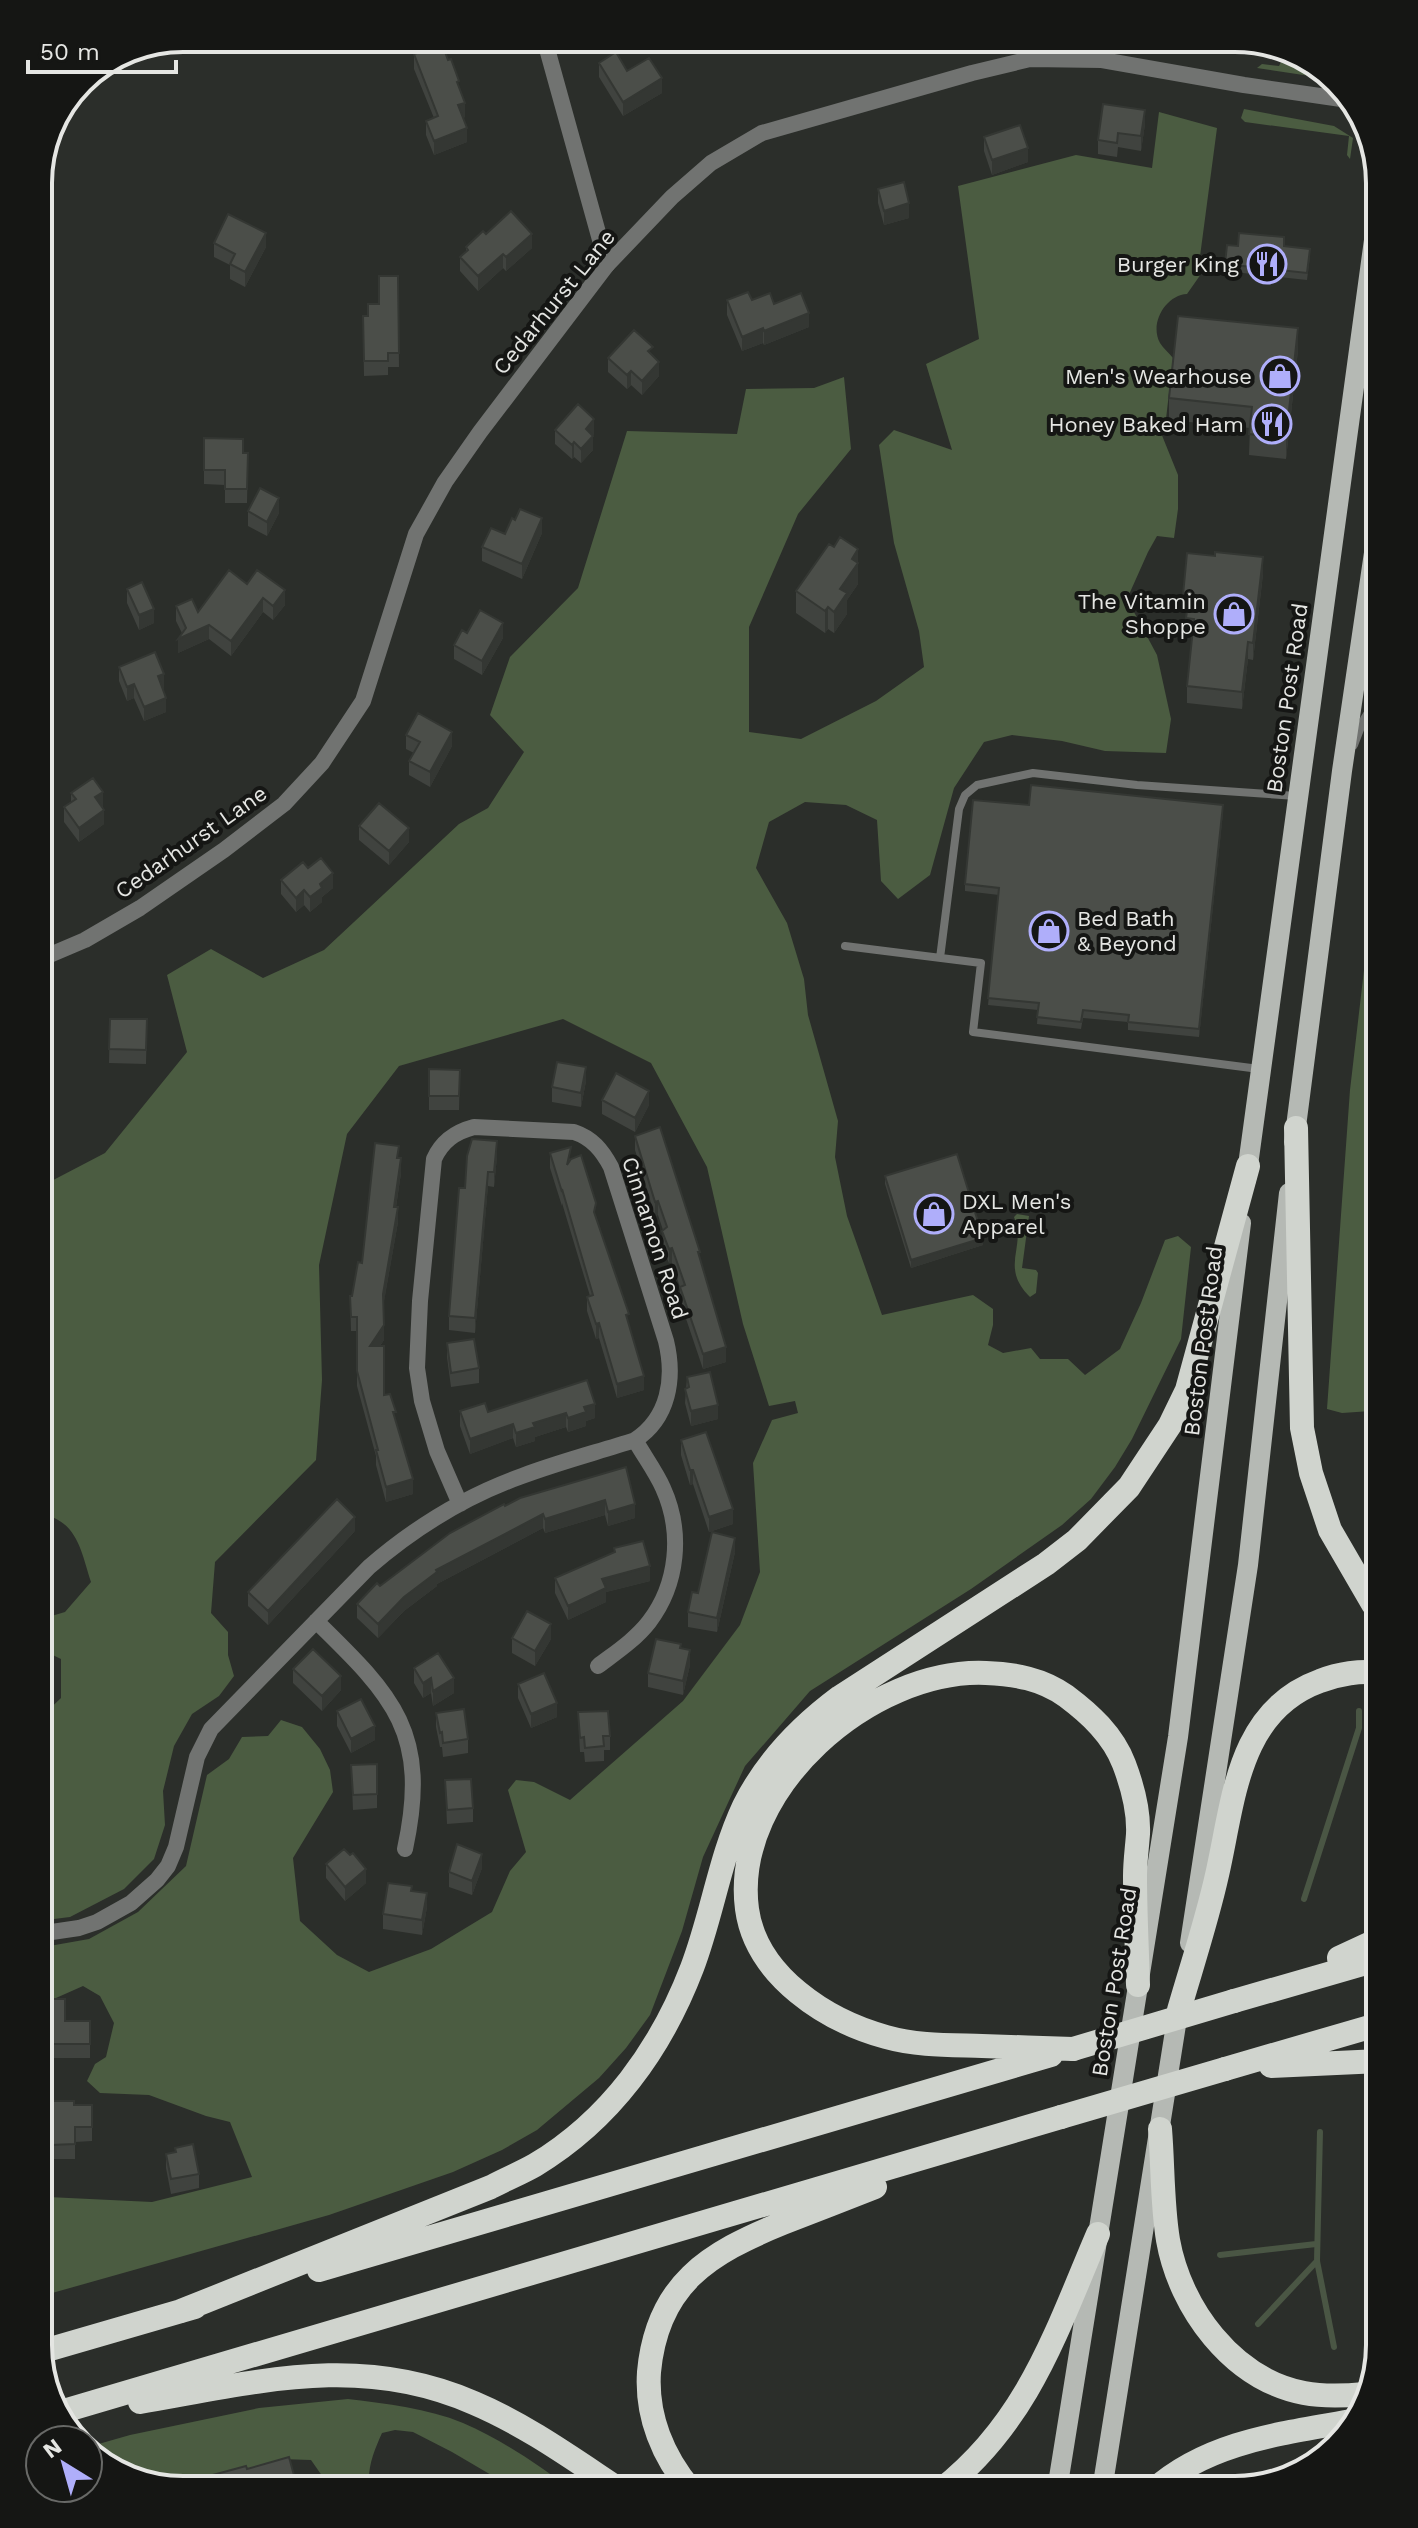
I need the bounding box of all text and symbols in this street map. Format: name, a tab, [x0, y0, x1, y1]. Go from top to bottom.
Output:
scale bar	[28, 24, 176, 74]
text: 50 m	[40, 38, 100, 66]
street label: Cedarhurst Lane	[488, 225, 620, 379]
restaurant icon: Burger King	[1246, 243, 1288, 285]
place label: Burger King	[1117, 252, 1239, 277]
shop icon: Men's Wearhouse	[1259, 355, 1301, 397]
place label: Men's Wearhouse	[1065, 364, 1252, 389]
restaurant icon: Honey Baked Ham	[1251, 403, 1293, 445]
place label: Honey Baked Ham	[1048, 412, 1244, 437]
place label: The Vitamin Shoppe	[1078, 589, 1206, 639]
shop icon: The Vitamin Shoppe	[1213, 593, 1255, 635]
street label: Boston Post Road	[1261, 602, 1313, 794]
street label: Cedarhurst Lane	[111, 780, 271, 904]
place label: Bed Bath & Beyond	[1077, 906, 1177, 956]
shop icon: Bed Bath & Beyond	[1028, 910, 1070, 952]
street label: Cinnamon Road	[617, 1153, 693, 1323]
place label: DXL Men's Apparel	[962, 1189, 1071, 1239]
shop icon: DXL Men's Apparel	[913, 1193, 955, 1235]
street label: Boston Post Road	[1179, 1245, 1227, 1437]
street label: Boston Post Road	[1087, 1886, 1141, 2078]
north arrow	[24, 2424, 104, 2504]
text: N	[38, 2434, 66, 2463]

